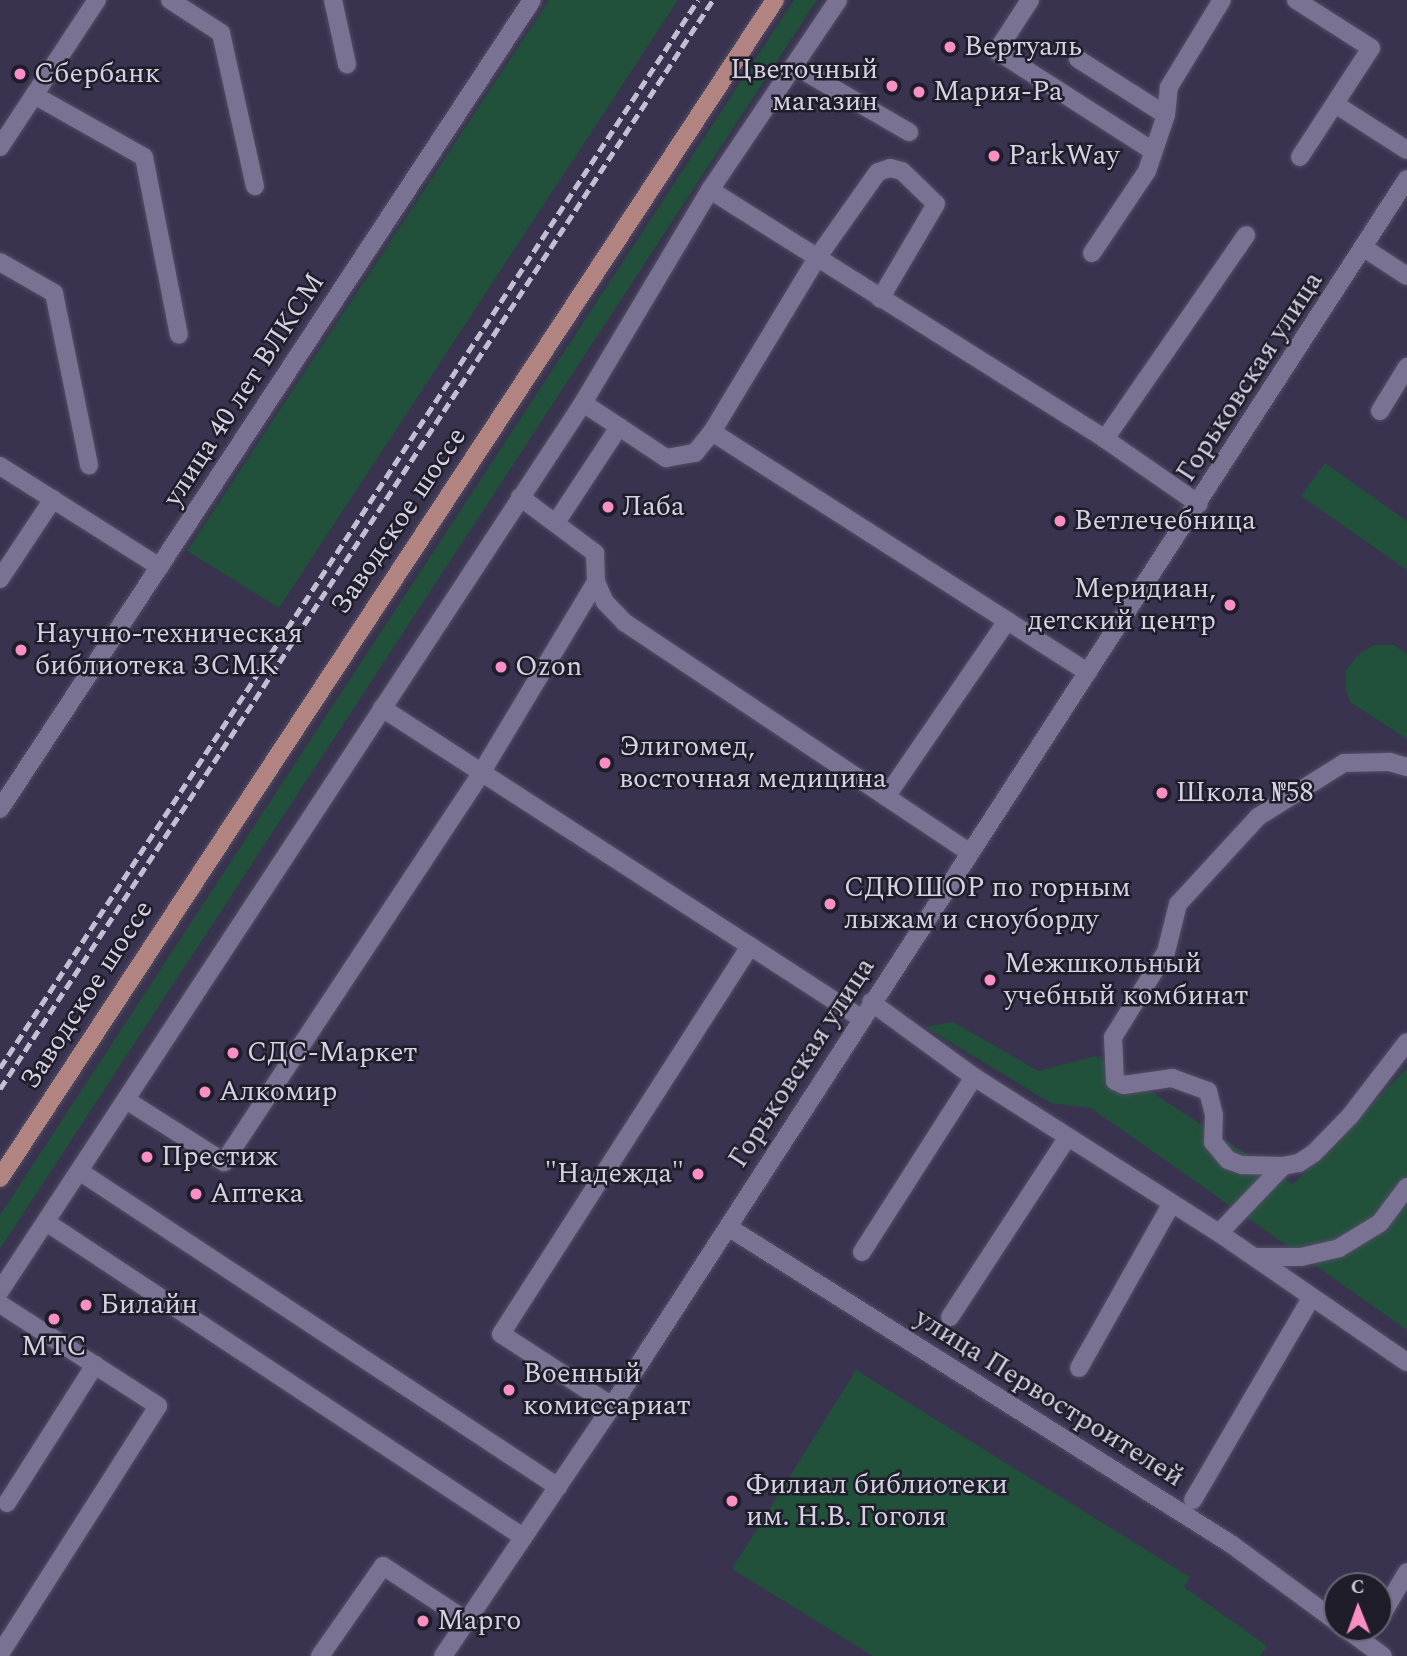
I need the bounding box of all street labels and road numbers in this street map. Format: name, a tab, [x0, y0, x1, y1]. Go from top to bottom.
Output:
street label: Горьковская улица	[1170, 266, 1330, 488]
street label: улица 40 лет ВЛКСМ	[156, 267, 332, 513]
street label: Заводское шоссе	[324, 421, 474, 621]
street label: Заводское шоссе	[13, 894, 161, 1096]
street label: Горьковская улица	[722, 952, 882, 1174]
street label: улица Первостроителей	[908, 1301, 1190, 1495]

